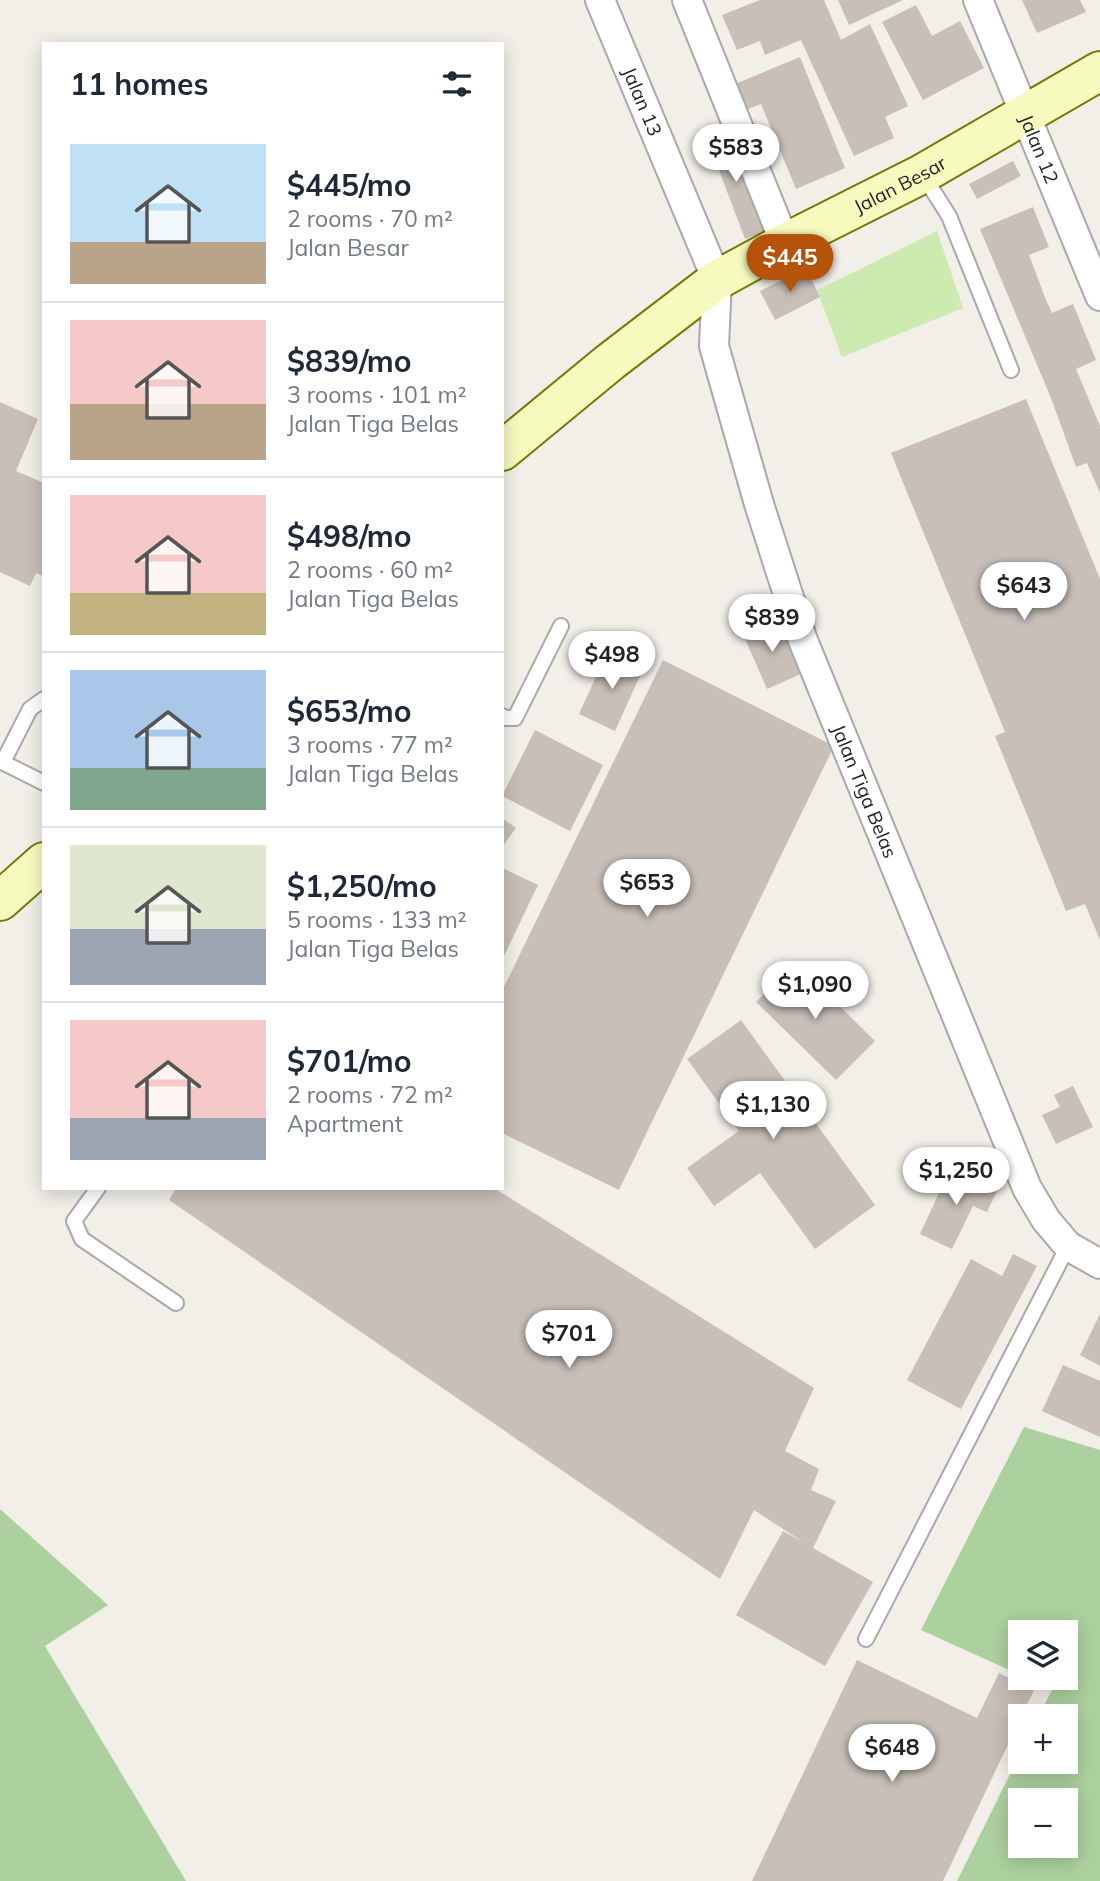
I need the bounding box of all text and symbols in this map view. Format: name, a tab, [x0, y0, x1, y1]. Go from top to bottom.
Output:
street label: Jalan 13	[617, 63, 667, 140]
text: 11 homes	[70, 65, 209, 103]
icon: filters	[438, 65, 476, 103]
street label: Jalan 12	[1014, 111, 1064, 187]
pin: $583	[695, 124, 777, 184]
text: $583	[708, 132, 764, 161]
street label: Jalan Besar	[850, 151, 950, 218]
text: $445/mo	[287, 166, 411, 204]
icon: home	[126, 172, 210, 256]
text: 2 rooms · 70 m²	[287, 204, 453, 233]
text: Jalan Besar	[287, 233, 409, 262]
pin: $445	[749, 234, 831, 294]
text: $445	[762, 242, 818, 271]
text: $839/mo	[287, 342, 411, 380]
icon: home	[126, 348, 210, 432]
text: 3 rooms · 101 m²	[287, 380, 467, 409]
text: Jalan Tiga Belas	[287, 409, 459, 438]
text: $498/mo	[287, 517, 411, 555]
icon: home	[126, 523, 210, 607]
text: 2 rooms · 60 m²	[287, 555, 453, 584]
pin: $643	[983, 562, 1065, 622]
text: $643	[996, 570, 1052, 599]
text: Jalan Tiga Belas	[287, 584, 459, 613]
pin: $839	[731, 594, 813, 654]
text: $839	[744, 602, 800, 631]
pin: $498	[571, 632, 653, 691]
text: $498	[584, 639, 640, 668]
text: $653/mo	[287, 692, 411, 730]
icon: home	[126, 698, 210, 782]
street label: Jalan Tiga Belas	[827, 721, 903, 861]
text: 3 rooms · 77 m²	[287, 730, 453, 759]
text: Jalan Tiga Belas	[287, 759, 459, 788]
pin: $653	[606, 860, 688, 919]
text: $1,250/mo	[287, 867, 437, 905]
text: $653	[619, 867, 675, 896]
icon: home	[126, 873, 210, 957]
text: 5 rooms · 133 m²	[287, 905, 467, 934]
text: Jalan Tiga Belas	[287, 934, 459, 963]
pin: $1,090	[758, 962, 872, 1021]
text: $1,090	[778, 969, 852, 998]
text: $701/mo	[287, 1042, 411, 1080]
icon: home	[126, 1048, 210, 1132]
text: 2 rooms · 72 m²	[287, 1080, 453, 1109]
pin: $1,130	[716, 1082, 830, 1141]
text: $1,130	[736, 1089, 810, 1118]
text: Apartment	[287, 1109, 403, 1138]
pin: $1,250	[899, 1148, 1013, 1207]
text: $1,250	[919, 1155, 993, 1184]
pin: $701	[528, 1310, 610, 1370]
text: $701	[541, 1318, 597, 1347]
map controls	[1008, 1620, 1078, 1858]
button: layers	[1008, 1620, 1078, 1690]
button: +	[1008, 1704, 1078, 1774]
pin: $648	[851, 1724, 933, 1784]
text: $648	[864, 1732, 920, 1761]
button: −	[1008, 1788, 1078, 1858]

